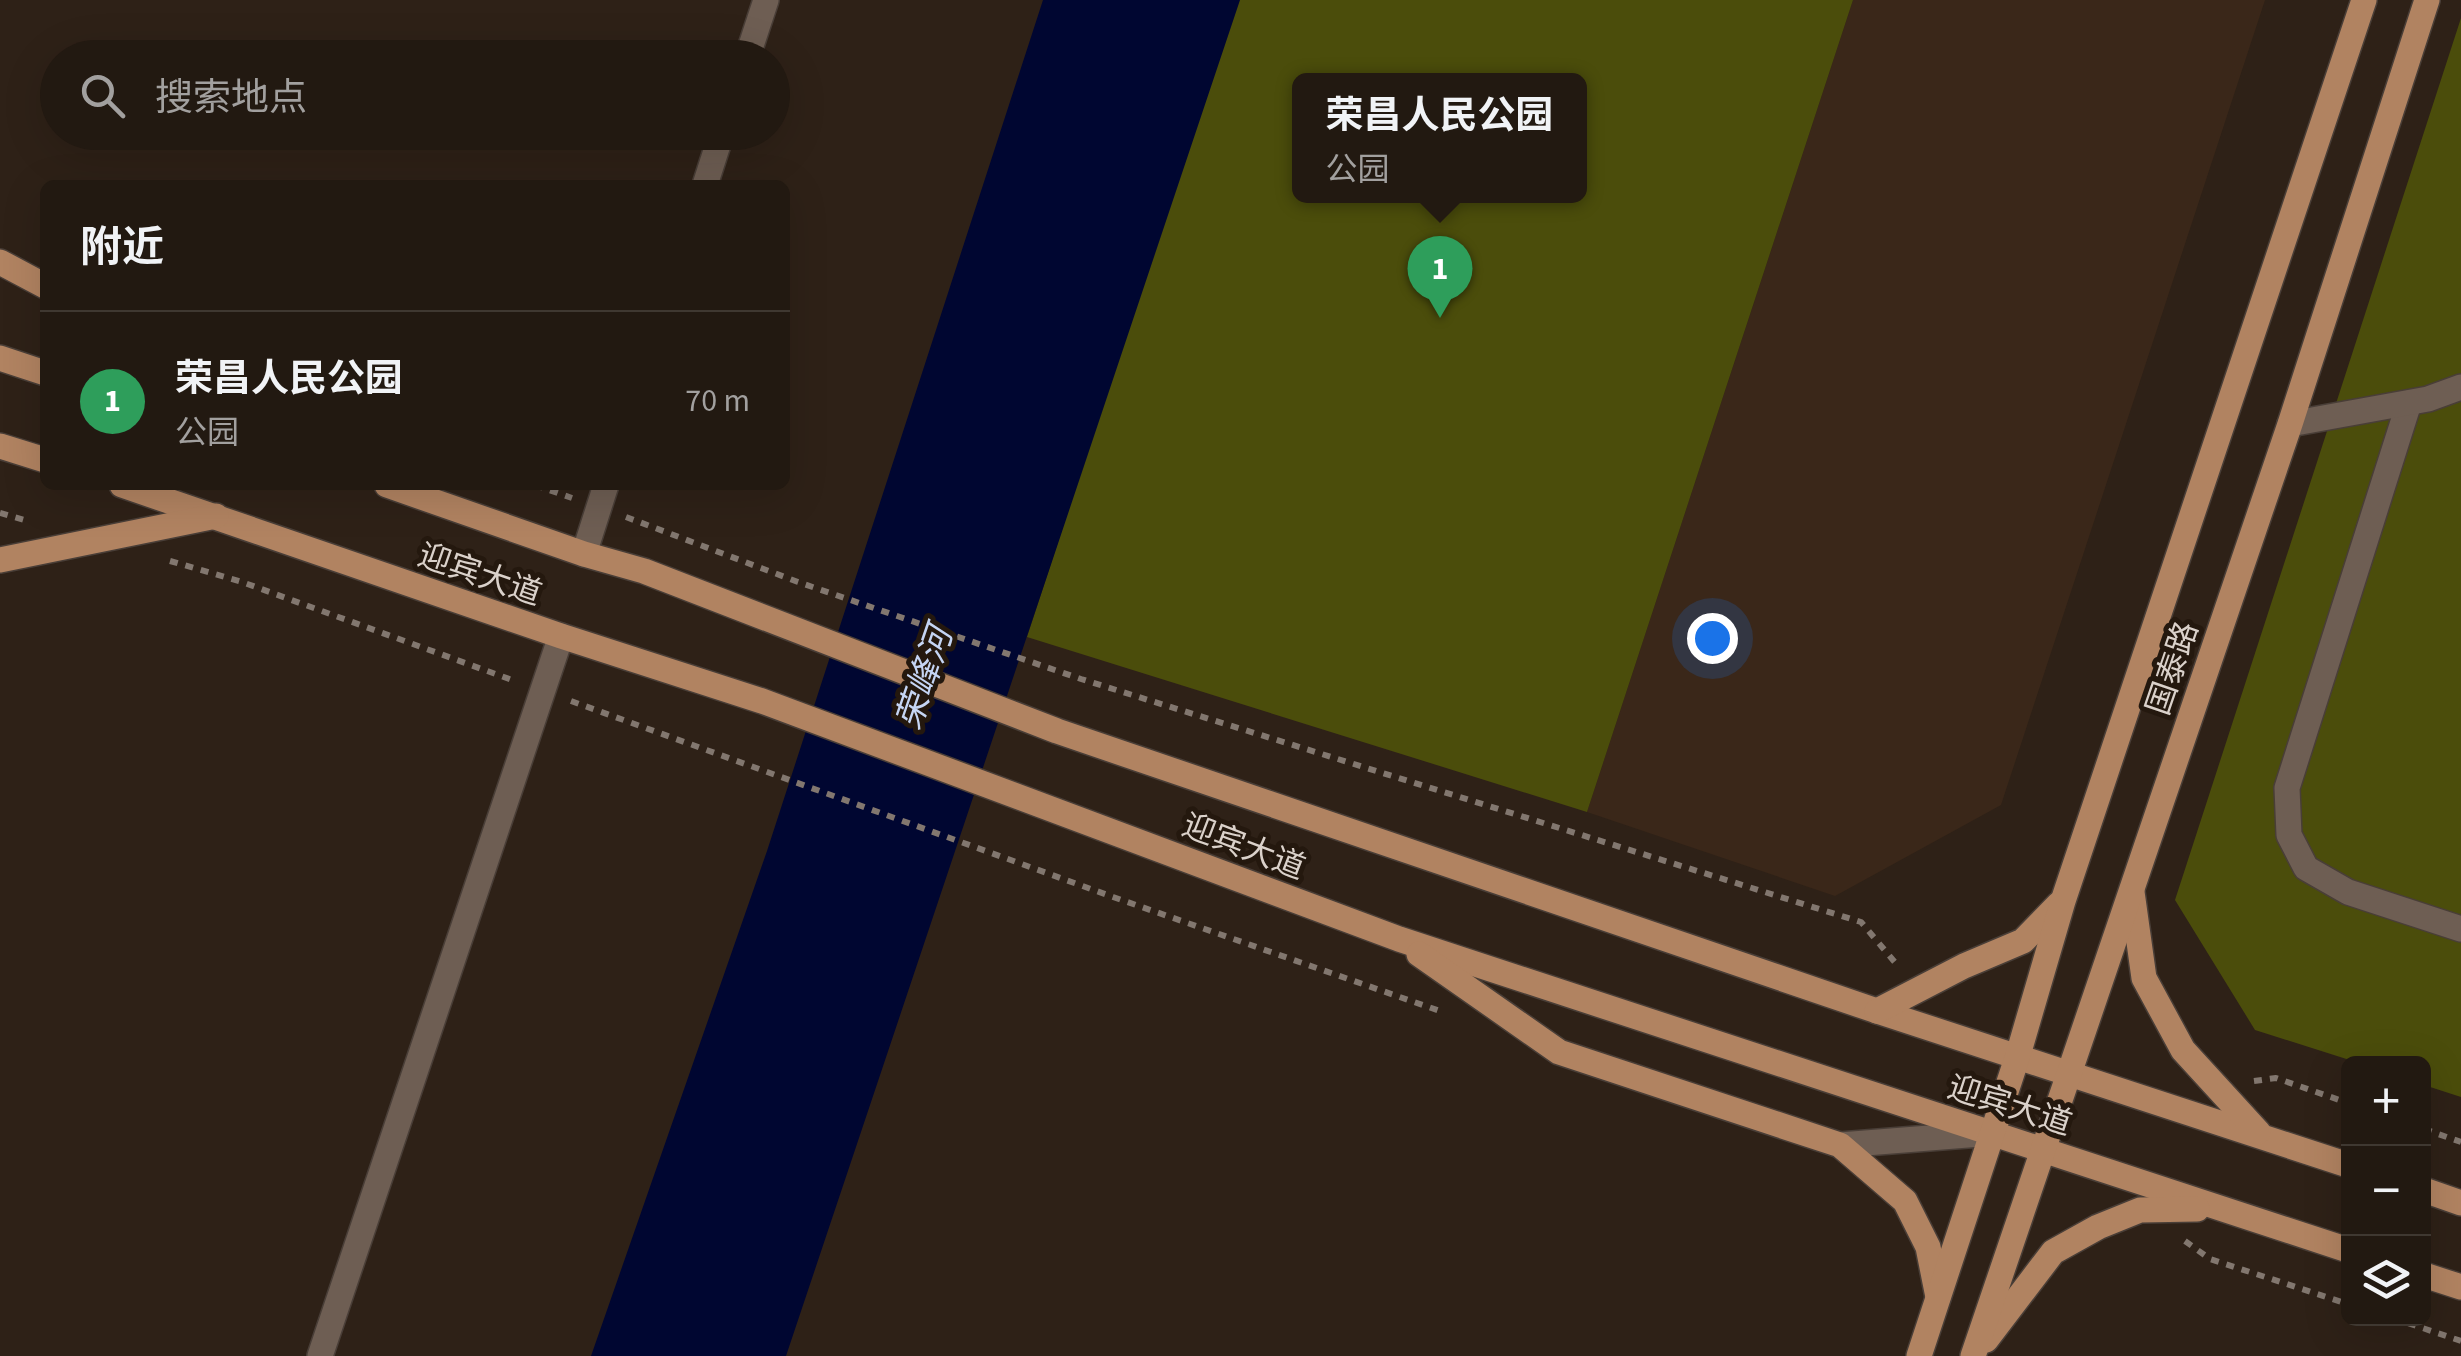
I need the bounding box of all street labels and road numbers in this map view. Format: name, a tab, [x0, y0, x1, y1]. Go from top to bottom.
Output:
street label: 迎宾大道	[412, 532, 548, 618]
street label: 国泰路	[2136, 615, 2210, 721]
street label: 迎宾大道	[1176, 803, 1312, 891]
street label: 迎宾大道	[1942, 1064, 2078, 1148]

